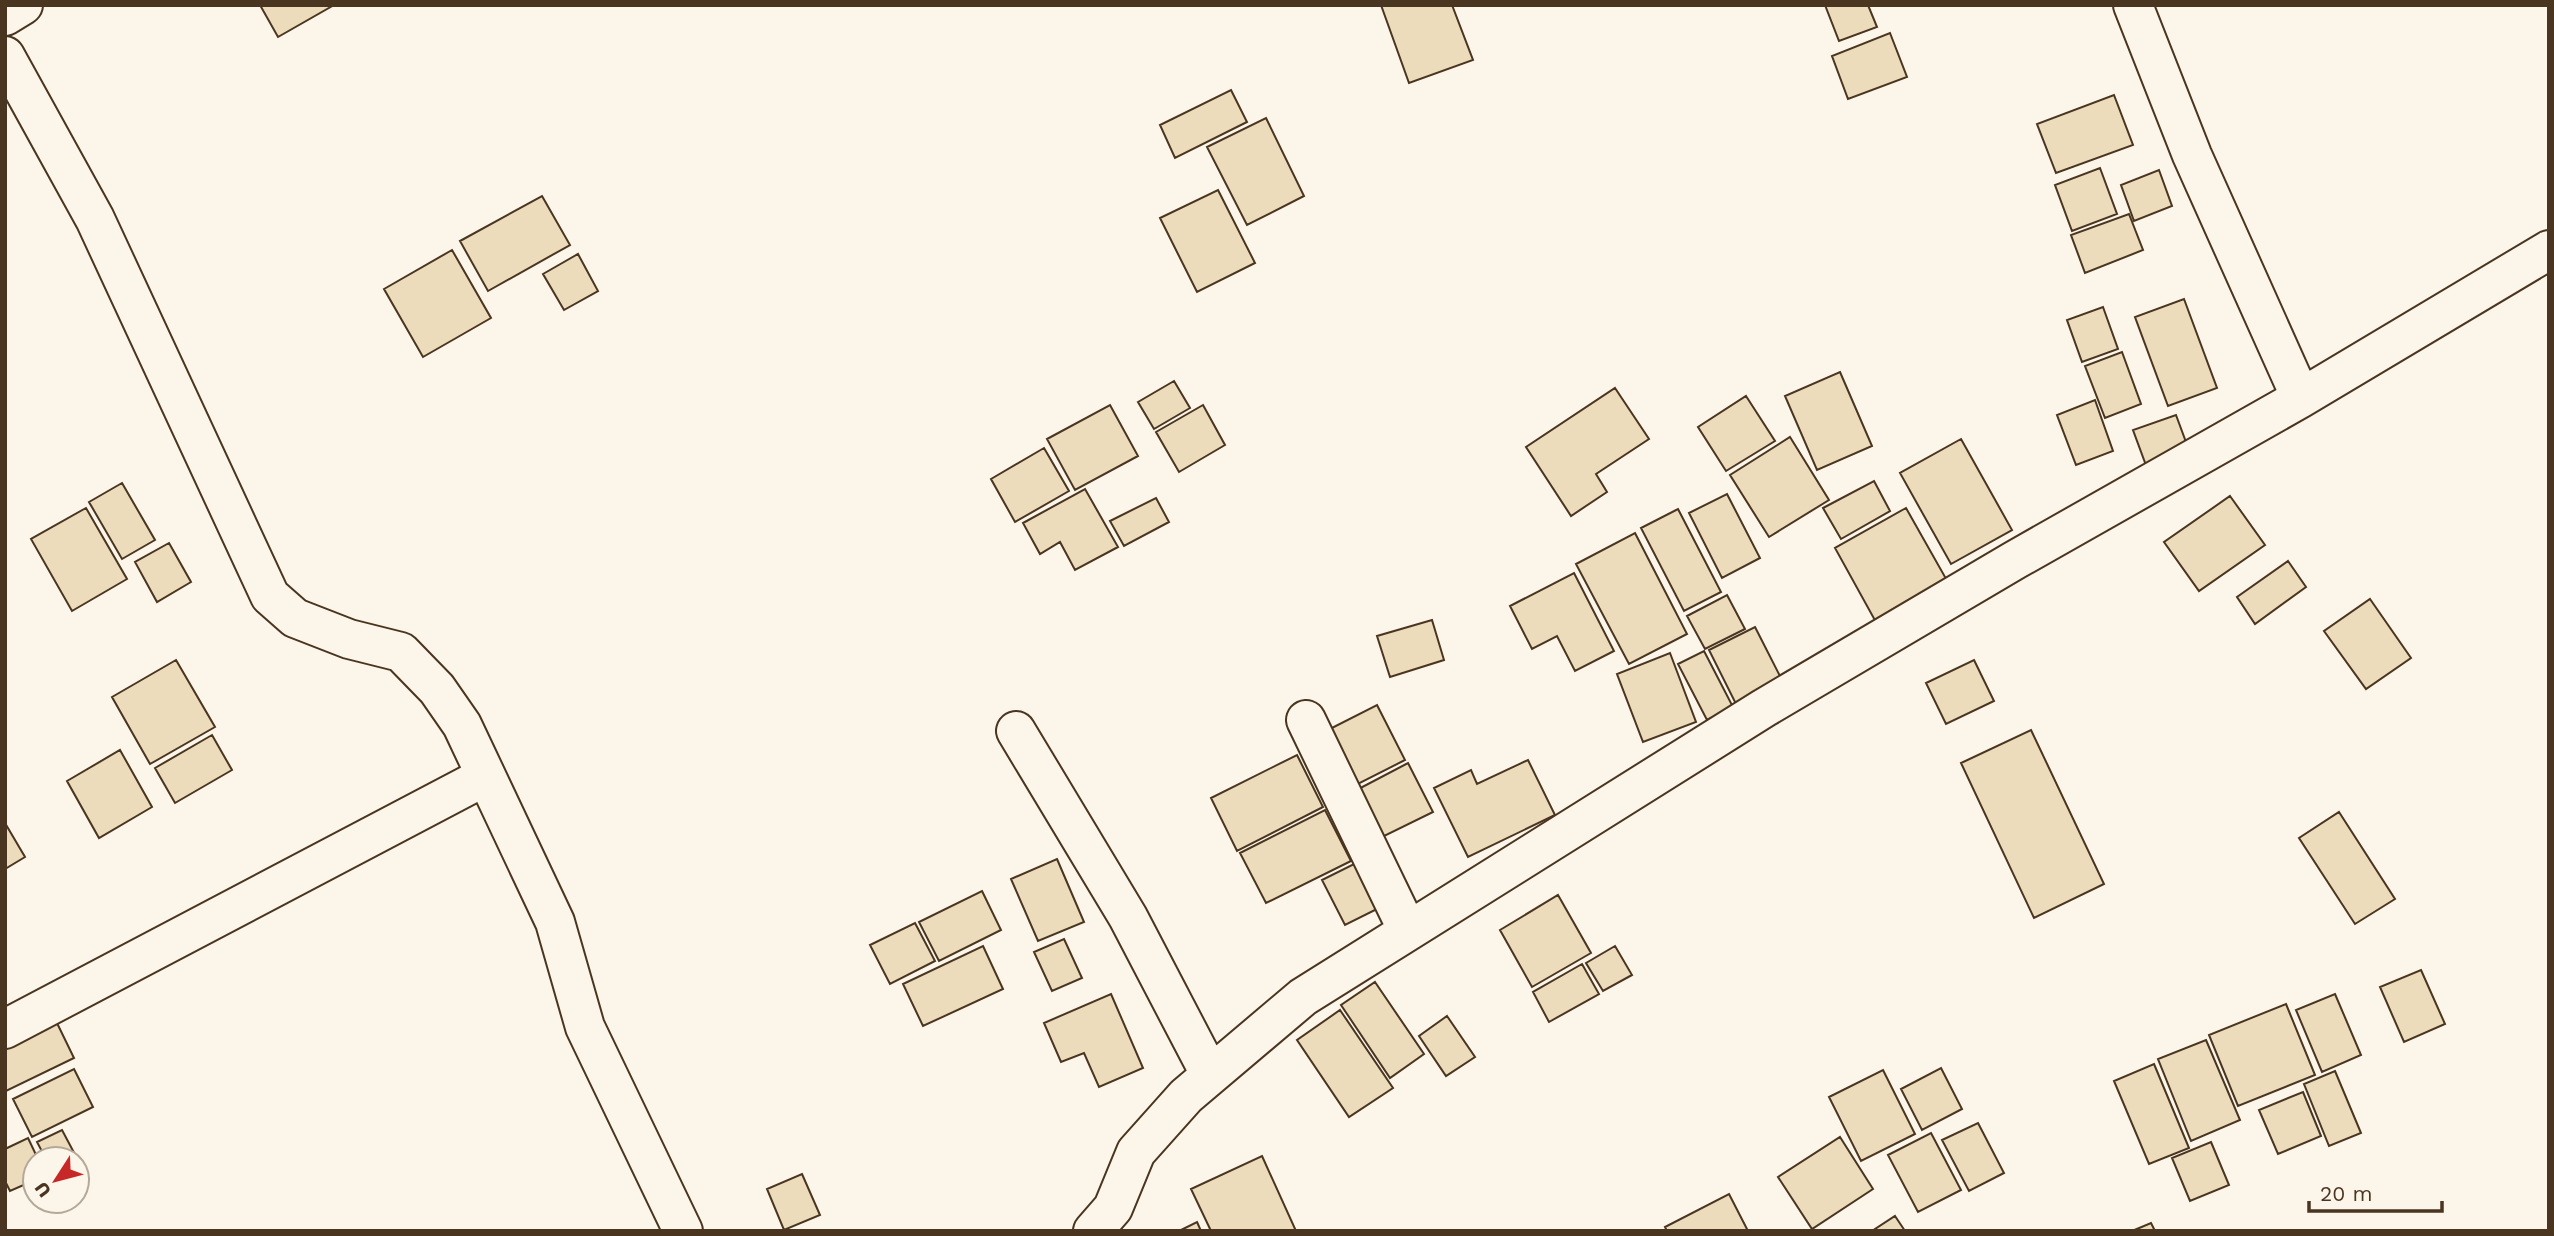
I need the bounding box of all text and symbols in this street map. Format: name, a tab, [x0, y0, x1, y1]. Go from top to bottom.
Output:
north arrow	[21, 1145, 91, 1215]
scale bar	[2309, 1170, 2442, 1214]
text: U	[29, 1177, 56, 1202]
text: 20 m	[2320, 1181, 2372, 1206]

